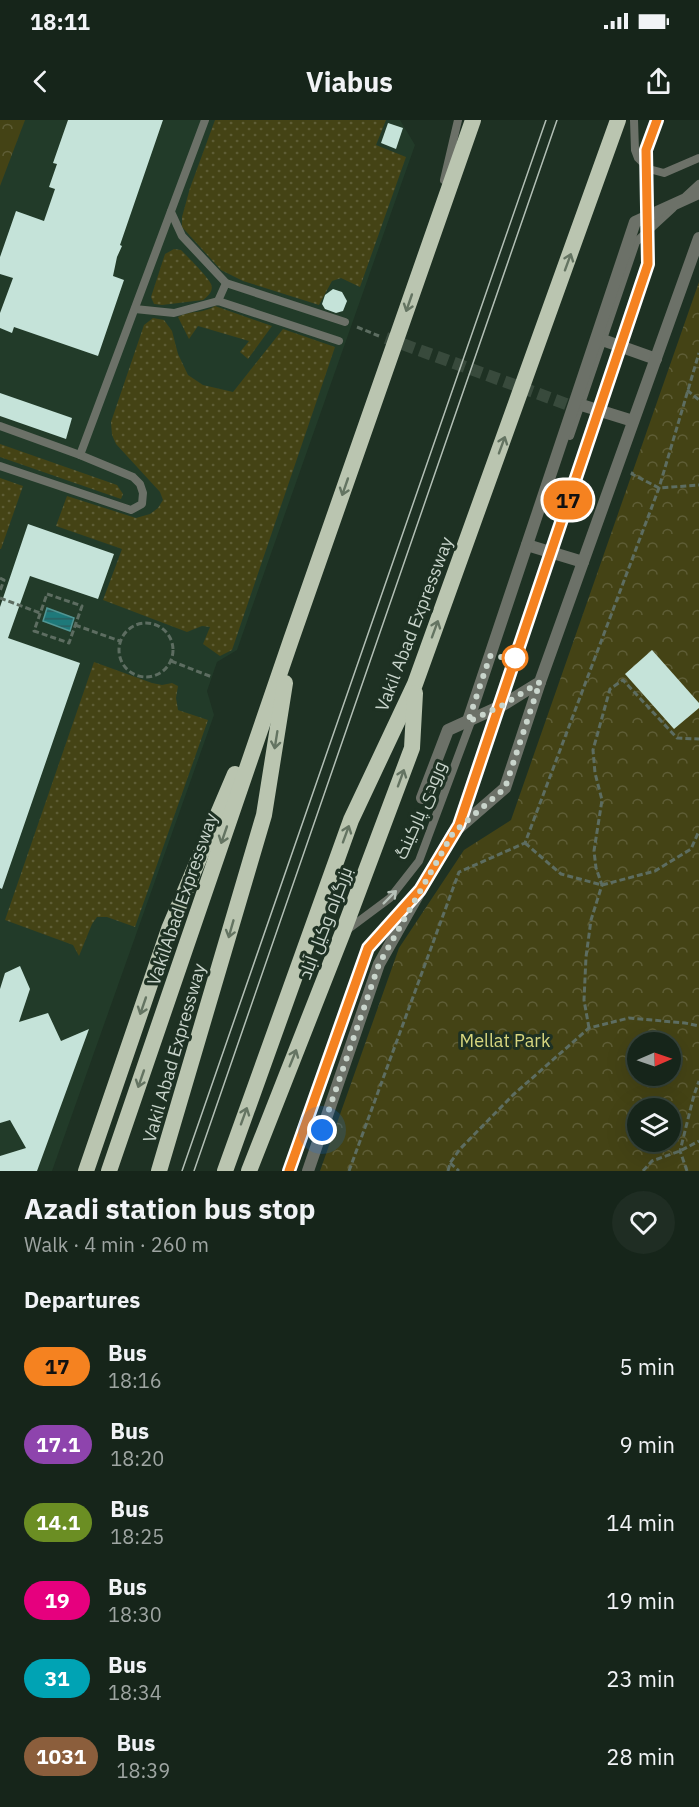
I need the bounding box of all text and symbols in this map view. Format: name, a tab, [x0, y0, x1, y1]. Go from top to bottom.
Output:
text: 18:11	[30, 7, 90, 36]
text: Viabus	[306, 64, 393, 99]
icon: back	[24, 65, 57, 98]
icon: share	[642, 65, 675, 98]
one-way arrow	[563, 253, 574, 272]
one-way arrow	[402, 293, 413, 312]
one-way arrow	[497, 436, 508, 455]
one-way arrow	[338, 477, 349, 496]
line badge: 17	[541, 480, 595, 520]
text: 17	[555, 486, 581, 514]
street label: Vakil Abad Expressway	[370, 533, 458, 715]
one-way arrow	[431, 620, 442, 638]
unlabelled marker	[502, 645, 528, 671]
one-way arrow	[270, 729, 281, 749]
street label: ورودی پارکینگ	[389, 757, 452, 863]
one-way arrow	[396, 769, 407, 788]
street label: VakilAbad Expressway	[142, 810, 222, 988]
one-way arrow	[218, 825, 229, 844]
one-way arrow	[342, 825, 353, 844]
street label: بزرگراه وکیل آباد	[293, 863, 357, 983]
one-way arrow	[382, 890, 397, 904]
one-way arrow	[225, 919, 236, 938]
street label: Vakil Abad Expressway	[137, 961, 211, 1145]
one-way arrow	[136, 996, 147, 1015]
park label: Mellat Park	[460, 1029, 551, 1052]
north arrow	[627, 1032, 681, 1086]
map controls	[627, 1032, 681, 1152]
one-way arrow	[289, 1049, 300, 1068]
one-way arrow	[134, 1069, 145, 1088]
button: layers	[627, 1098, 681, 1152]
one-way arrow	[240, 1107, 251, 1126]
your location	[307, 1115, 337, 1145]
text: Azadi station bus stop	[24, 1190, 315, 1227]
button: heart	[612, 1191, 675, 1254]
text: Walk · 4 min · 260 m	[24, 1231, 209, 1258]
text: Departures	[24, 1285, 140, 1314]
text: Bus	[108, 1338, 147, 1367]
text: 17	[44, 1352, 70, 1380]
text: 5 min	[619, 1352, 675, 1381]
text: 18:16	[108, 1367, 162, 1394]
text: Bus	[110, 1416, 149, 1445]
text: 17.1	[36, 1430, 80, 1458]
text: 9 min	[619, 1430, 675, 1459]
text: 18:20	[110, 1445, 164, 1472]
text: Bus	[110, 1494, 149, 1523]
text: 14.1	[36, 1508, 80, 1536]
text: 14 min	[606, 1508, 675, 1537]
text: 18:25	[110, 1523, 164, 1550]
text: Bus	[108, 1572, 147, 1601]
text: 19	[44, 1586, 70, 1614]
text: 19 min	[606, 1586, 675, 1615]
text: 18:30	[108, 1601, 162, 1628]
text: Bus	[108, 1650, 147, 1679]
text: 31	[44, 1664, 70, 1692]
text: 23 min	[606, 1664, 675, 1693]
text: 18:34	[108, 1679, 162, 1706]
text: Bus	[116, 1728, 155, 1757]
text: 1031	[36, 1742, 86, 1770]
text: 28 min	[606, 1742, 675, 1771]
text: 18:39	[116, 1757, 170, 1784]

